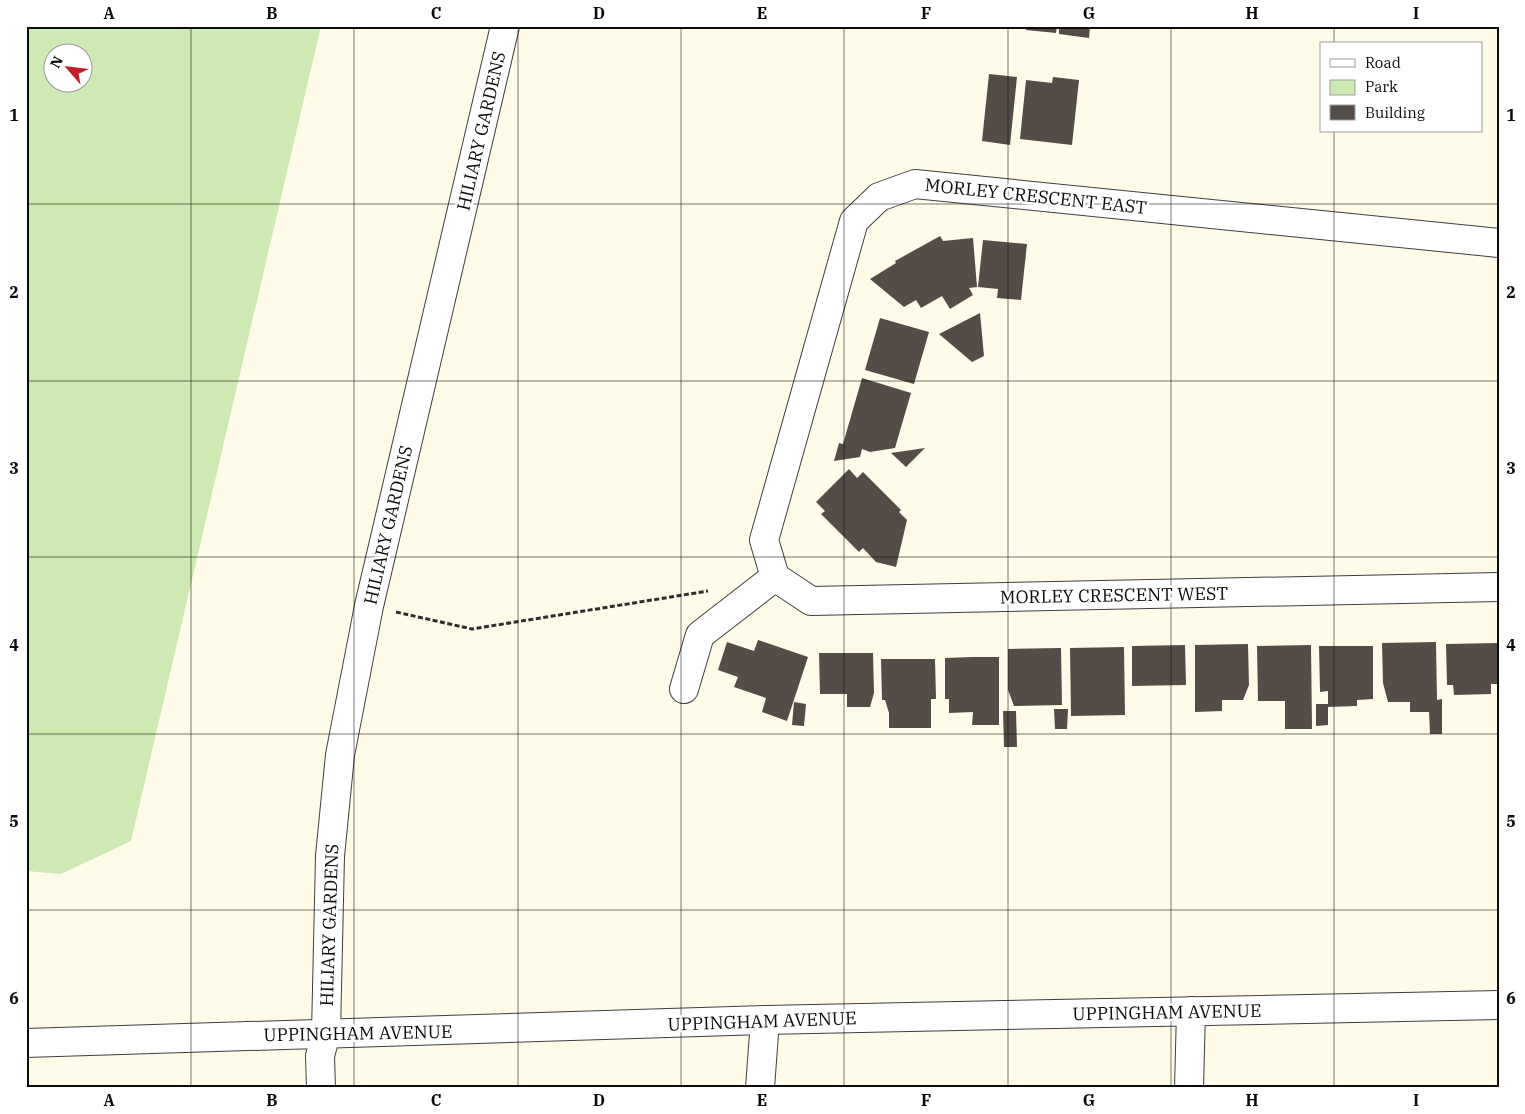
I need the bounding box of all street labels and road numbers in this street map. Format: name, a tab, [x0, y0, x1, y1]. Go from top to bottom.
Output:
street label: HILIARY GARDENS	[451, 49, 511, 213]
street label: MORLEY CRESCENT EAST	[924, 173, 1148, 219]
street label: HILIARY GARDENS	[358, 443, 418, 607]
street label: MORLEY CRESCENT WEST	[1000, 582, 1229, 608]
street label: HILIARY GARDENS	[315, 843, 343, 1007]
street label: UPPINGHAM AVENUE	[1072, 999, 1262, 1025]
street label: UPPINGHAM AVENUE	[667, 1006, 857, 1036]
street label: UPPINGHAM AVENUE	[263, 1020, 453, 1046]

